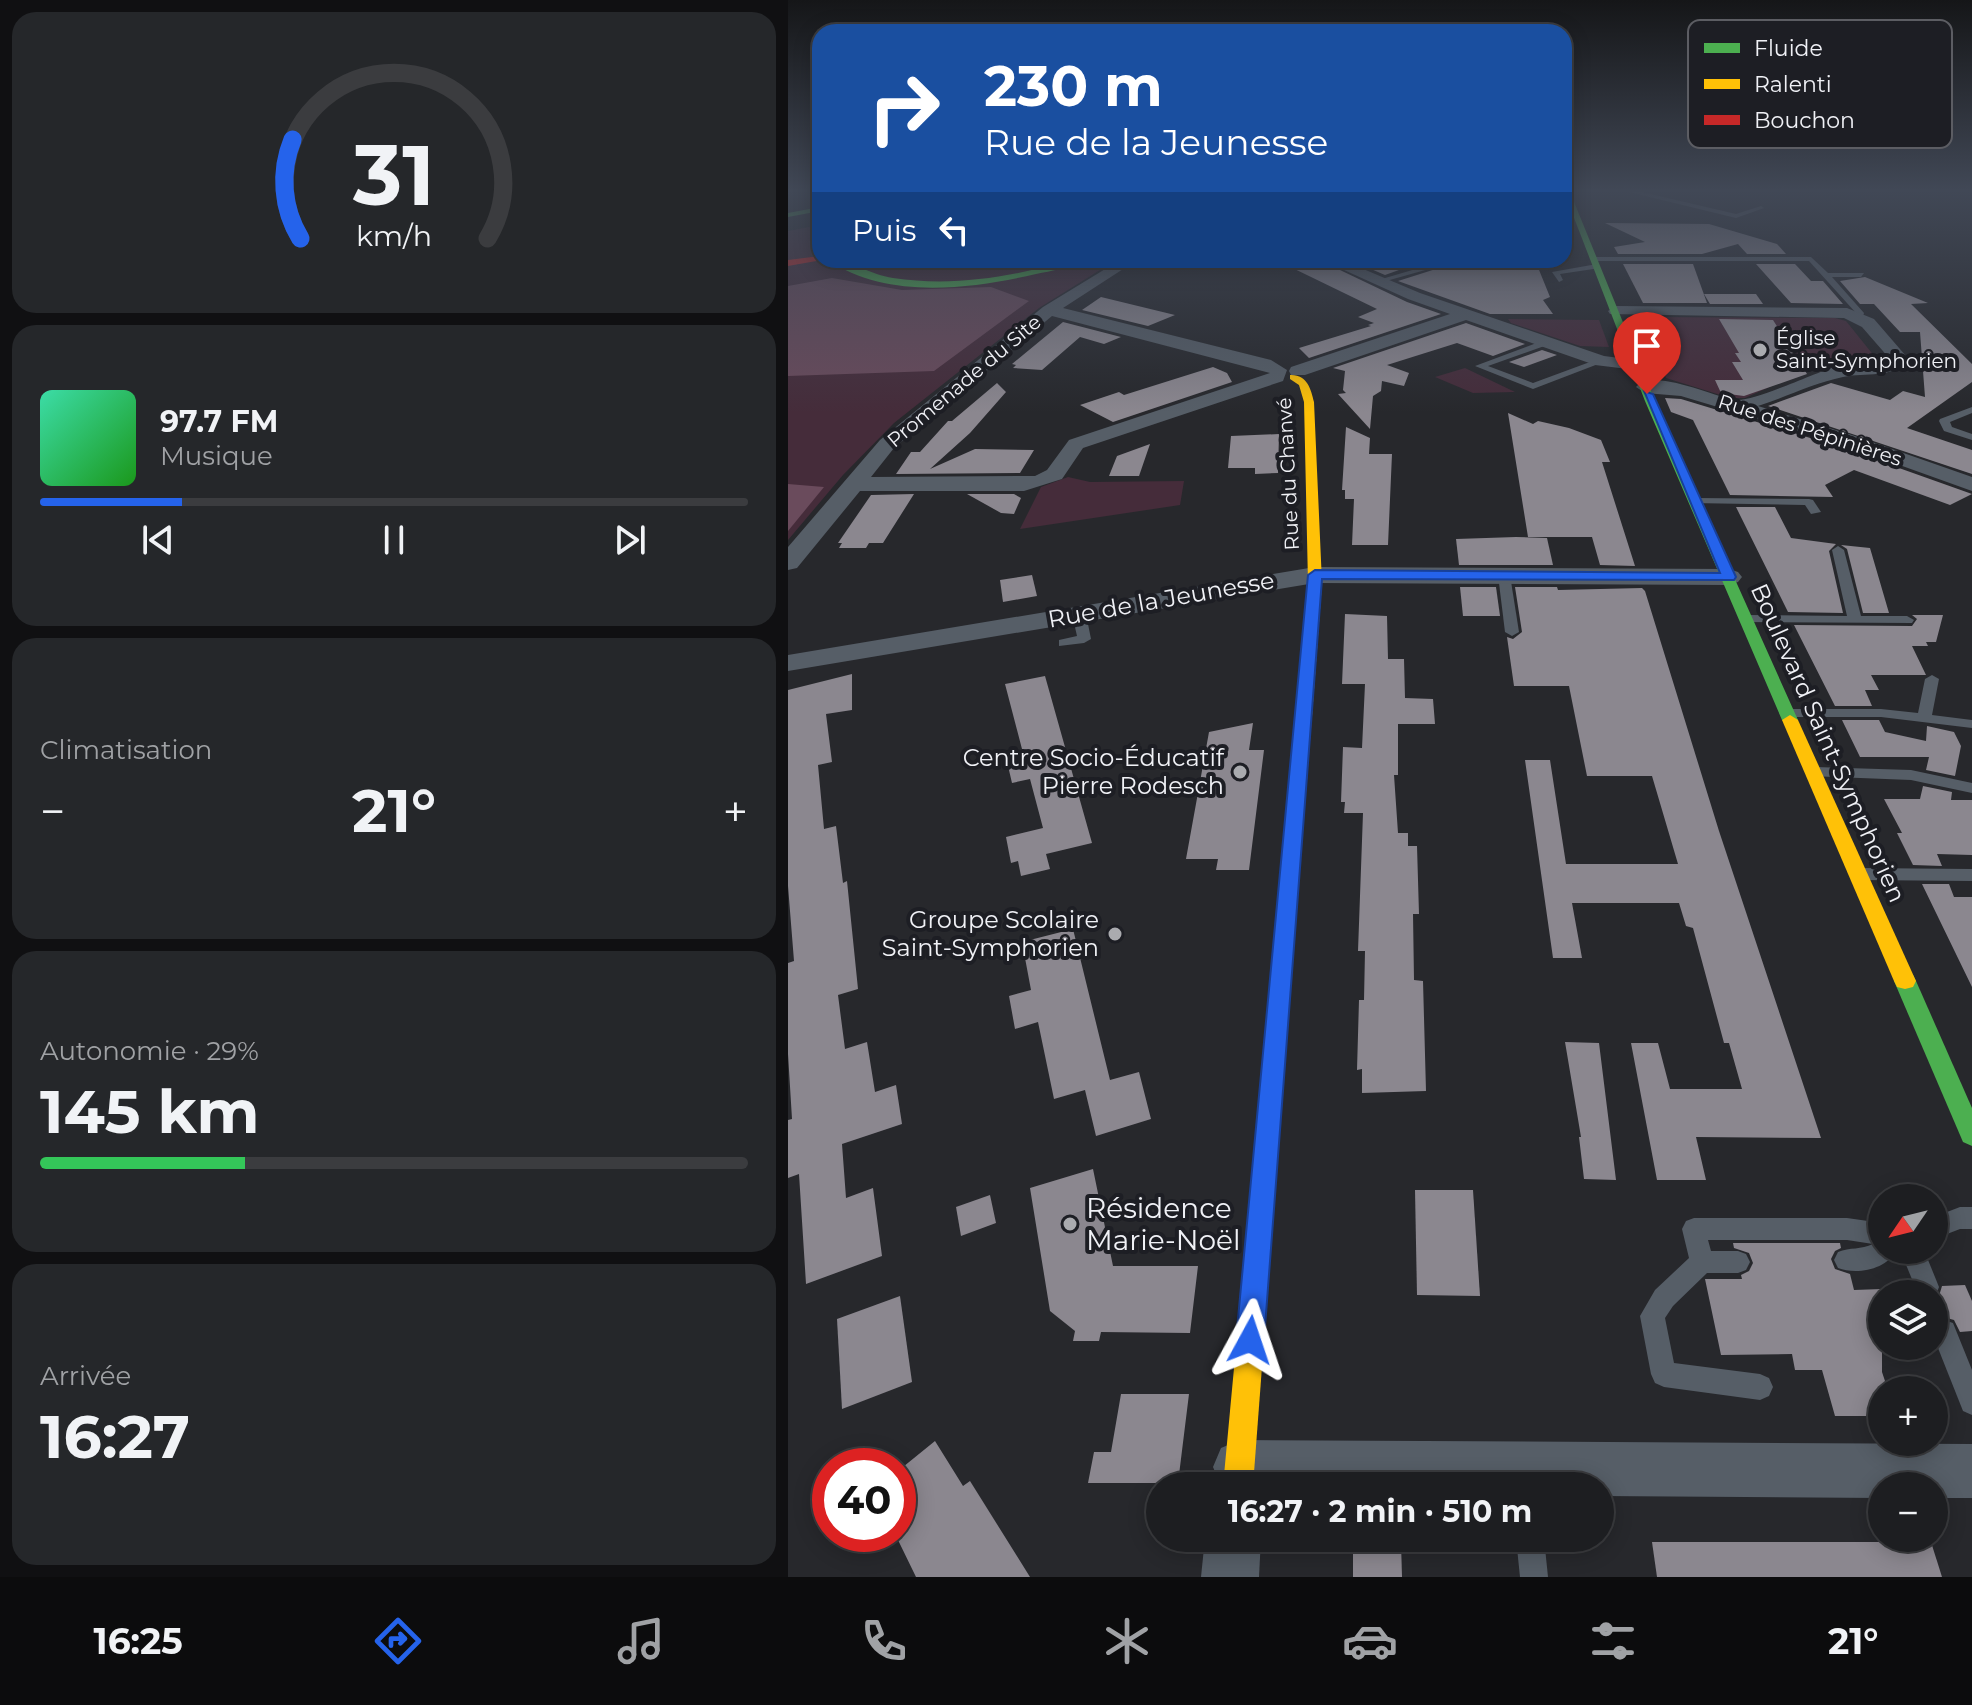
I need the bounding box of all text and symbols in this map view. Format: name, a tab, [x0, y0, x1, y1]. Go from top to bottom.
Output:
legend	[1688, 20, 1952, 148]
text: Fluide	[1754, 35, 1823, 62]
text: 230 m	[984, 52, 1163, 120]
icon: right	[852, 56, 956, 160]
text: Ralenti	[1754, 71, 1832, 98]
text: Bouchon	[1754, 107, 1855, 134]
text: Rue de la Jeunesse	[984, 120, 1328, 164]
text: 31	[352, 123, 435, 225]
icon: left	[932, 208, 976, 252]
text: Puis	[852, 212, 916, 249]
text: km/h	[356, 218, 432, 253]
street label: Promenade du Site	[882, 310, 1046, 452]
pin	[1613, 312, 1681, 394]
icon: arrive	[1625, 324, 1669, 368]
place label: Église Saint-Symphorien	[1776, 326, 1957, 373]
marker: Église Saint-Symphorien	[1751, 341, 1769, 359]
street label: Rue des Pépinières	[1715, 389, 1905, 471]
street label: Rue du Chanvé	[1272, 397, 1304, 551]
text: 97.7 FM	[160, 403, 278, 440]
text: Musique	[160, 440, 273, 472]
icon: previous	[136, 518, 180, 562]
icon: pause	[372, 518, 416, 562]
icon: next	[608, 518, 652, 562]
street label: Rue de la Jeunesse	[1045, 565, 1276, 634]
street label: Boulevard Saint-Symphorien	[1745, 579, 1912, 907]
text: Climatisation	[40, 734, 212, 766]
place label: Centre Socio-Éducatif Pierre Rodesch	[963, 743, 1225, 800]
marker: Centre Socio-Éducatif Pierre Rodesch	[1231, 763, 1249, 781]
text: 21°	[352, 774, 436, 847]
text: −	[40, 784, 65, 838]
text: +	[723, 784, 748, 838]
place label: Groupe Scolaire Saint-Symphorien	[882, 905, 1099, 962]
marker: Groupe Scolaire Saint-Symphorien	[1106, 925, 1124, 943]
text: Autonomie · 29%	[40, 1035, 259, 1067]
text: 145 km	[40, 1075, 260, 1148]
north arrow	[1868, 1184, 1948, 1264]
map controls	[1868, 1184, 1948, 1552]
place label: Résidence Marie-Noël	[1086, 1191, 1240, 1257]
marker: Résidence Marie-Noël	[1061, 1215, 1079, 1233]
button: layers	[1868, 1280, 1948, 1360]
position arrow	[1208, 1298, 1292, 1382]
text: Arrivée	[40, 1360, 131, 1392]
button: +	[1868, 1376, 1948, 1456]
text: 16:27	[40, 1400, 190, 1473]
speed limit sign: 40	[812, 1448, 916, 1552]
button: −	[1868, 1472, 1948, 1552]
text: 16:27 · 2 min · 510 m	[1228, 1493, 1532, 1530]
icon: directions	[370, 1613, 426, 1669]
icon: music	[613, 1613, 669, 1669]
icon: phone	[856, 1613, 912, 1669]
icon: climate	[1099, 1613, 1155, 1669]
icon: car	[1342, 1613, 1398, 1669]
icon: filters	[1585, 1613, 1641, 1669]
text: 16:25	[94, 1619, 183, 1663]
text: 21°	[1828, 1619, 1878, 1663]

